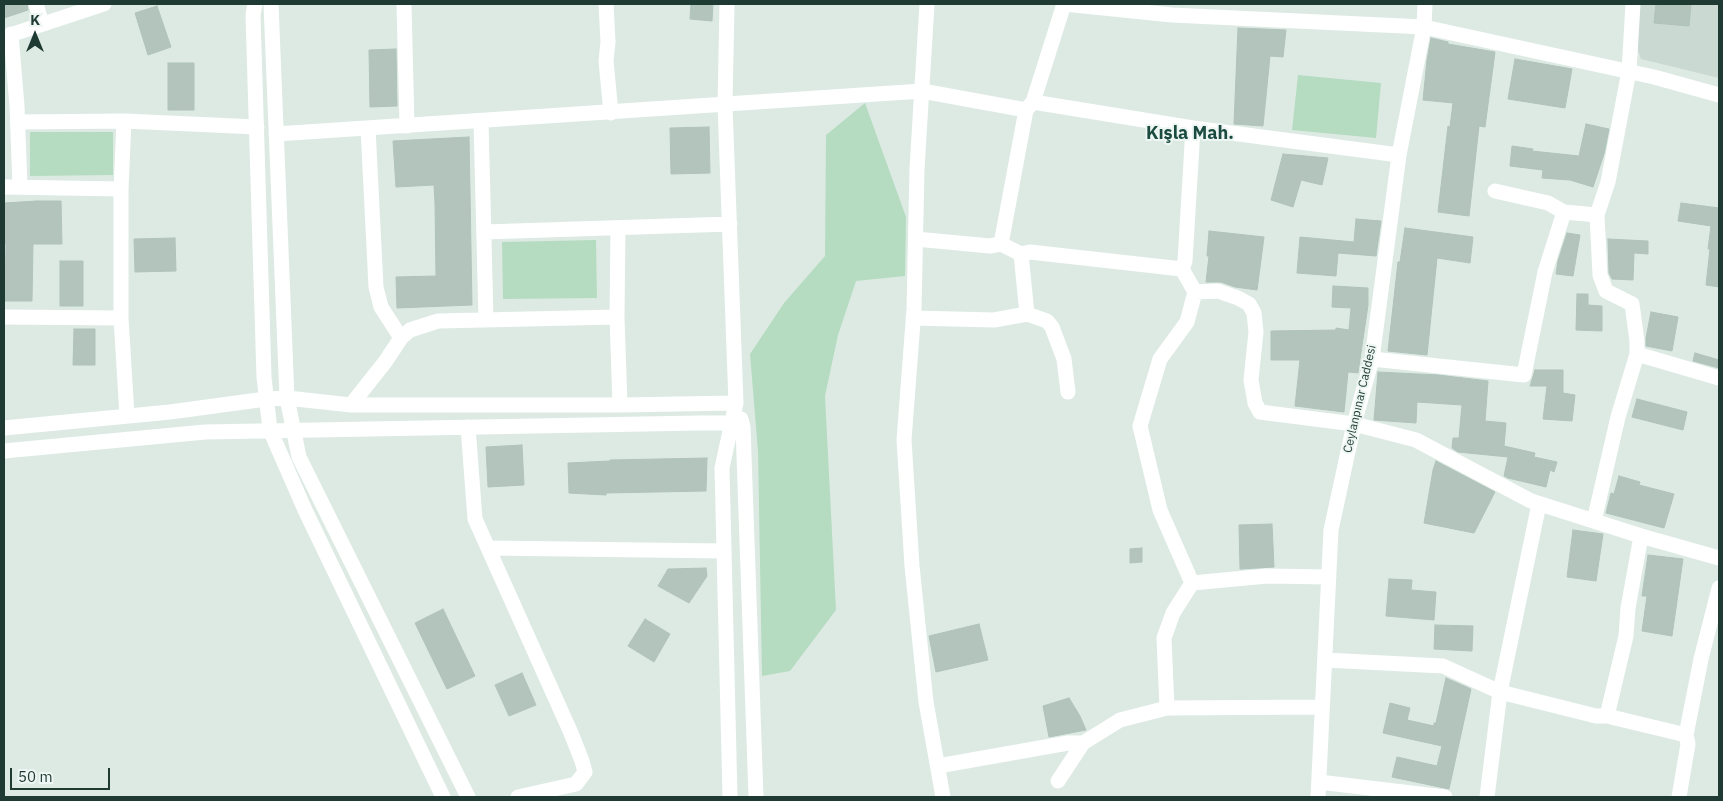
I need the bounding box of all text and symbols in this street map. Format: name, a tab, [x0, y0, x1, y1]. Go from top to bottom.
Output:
north arrow	[10, 10, 60, 60]
text: K	[30, 11, 40, 29]
district label: Kışla Mah.	[1146, 123, 1234, 145]
street label: Ceylanpınar Caddesi	[1341, 344, 1379, 454]
scale bar	[12, 758, 112, 790]
text: 50 m	[18, 767, 53, 786]

